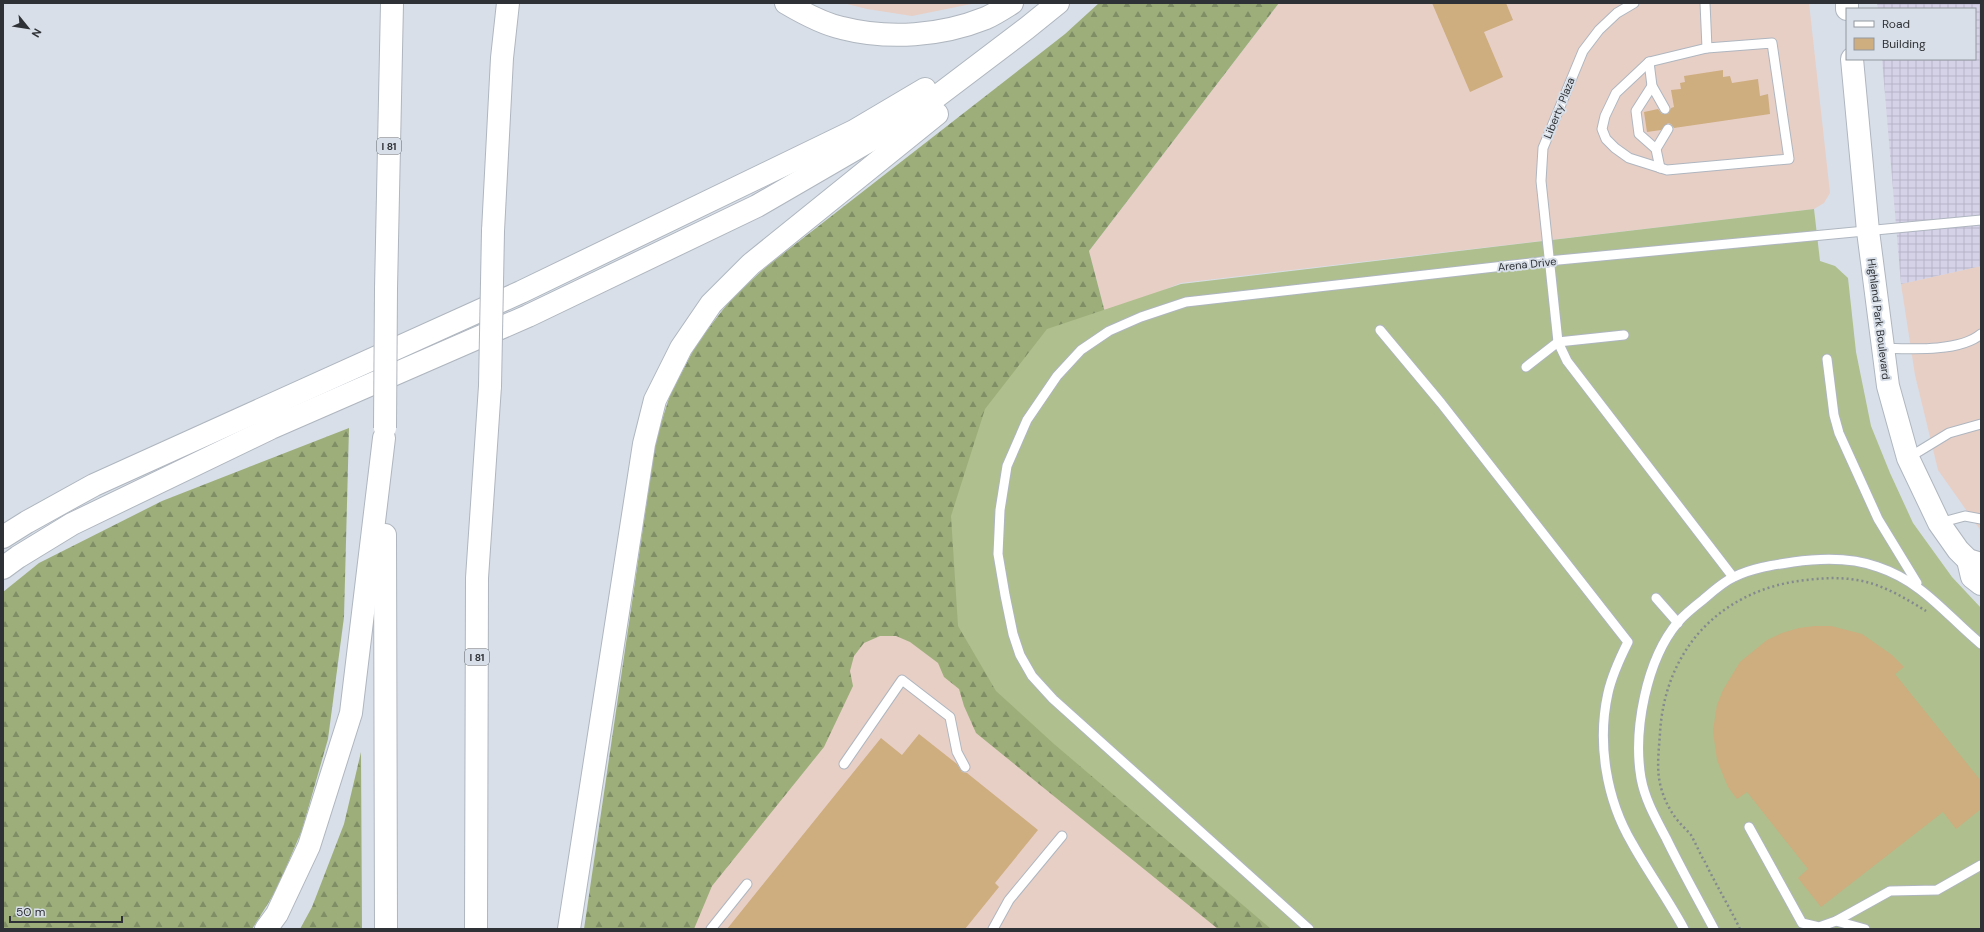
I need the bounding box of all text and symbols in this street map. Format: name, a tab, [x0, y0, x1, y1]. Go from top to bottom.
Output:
north arrow	[8, 8, 48, 48]
legend	[1846, 8, 1976, 60]
text: Road	[1882, 16, 1910, 32]
text: N	[29, 26, 45, 40]
text: Building	[1882, 36, 1926, 52]
street label: Liberty Plaza	[1540, 75, 1578, 141]
road number: I 81	[377, 138, 401, 154]
street label: Arena Drive	[1497, 254, 1557, 274]
street label: Highland Park Boulevard	[1865, 258, 1893, 381]
road number: I 81	[465, 649, 489, 665]
scale bar	[10, 898, 122, 924]
text: 50 m	[16, 904, 45, 920]

